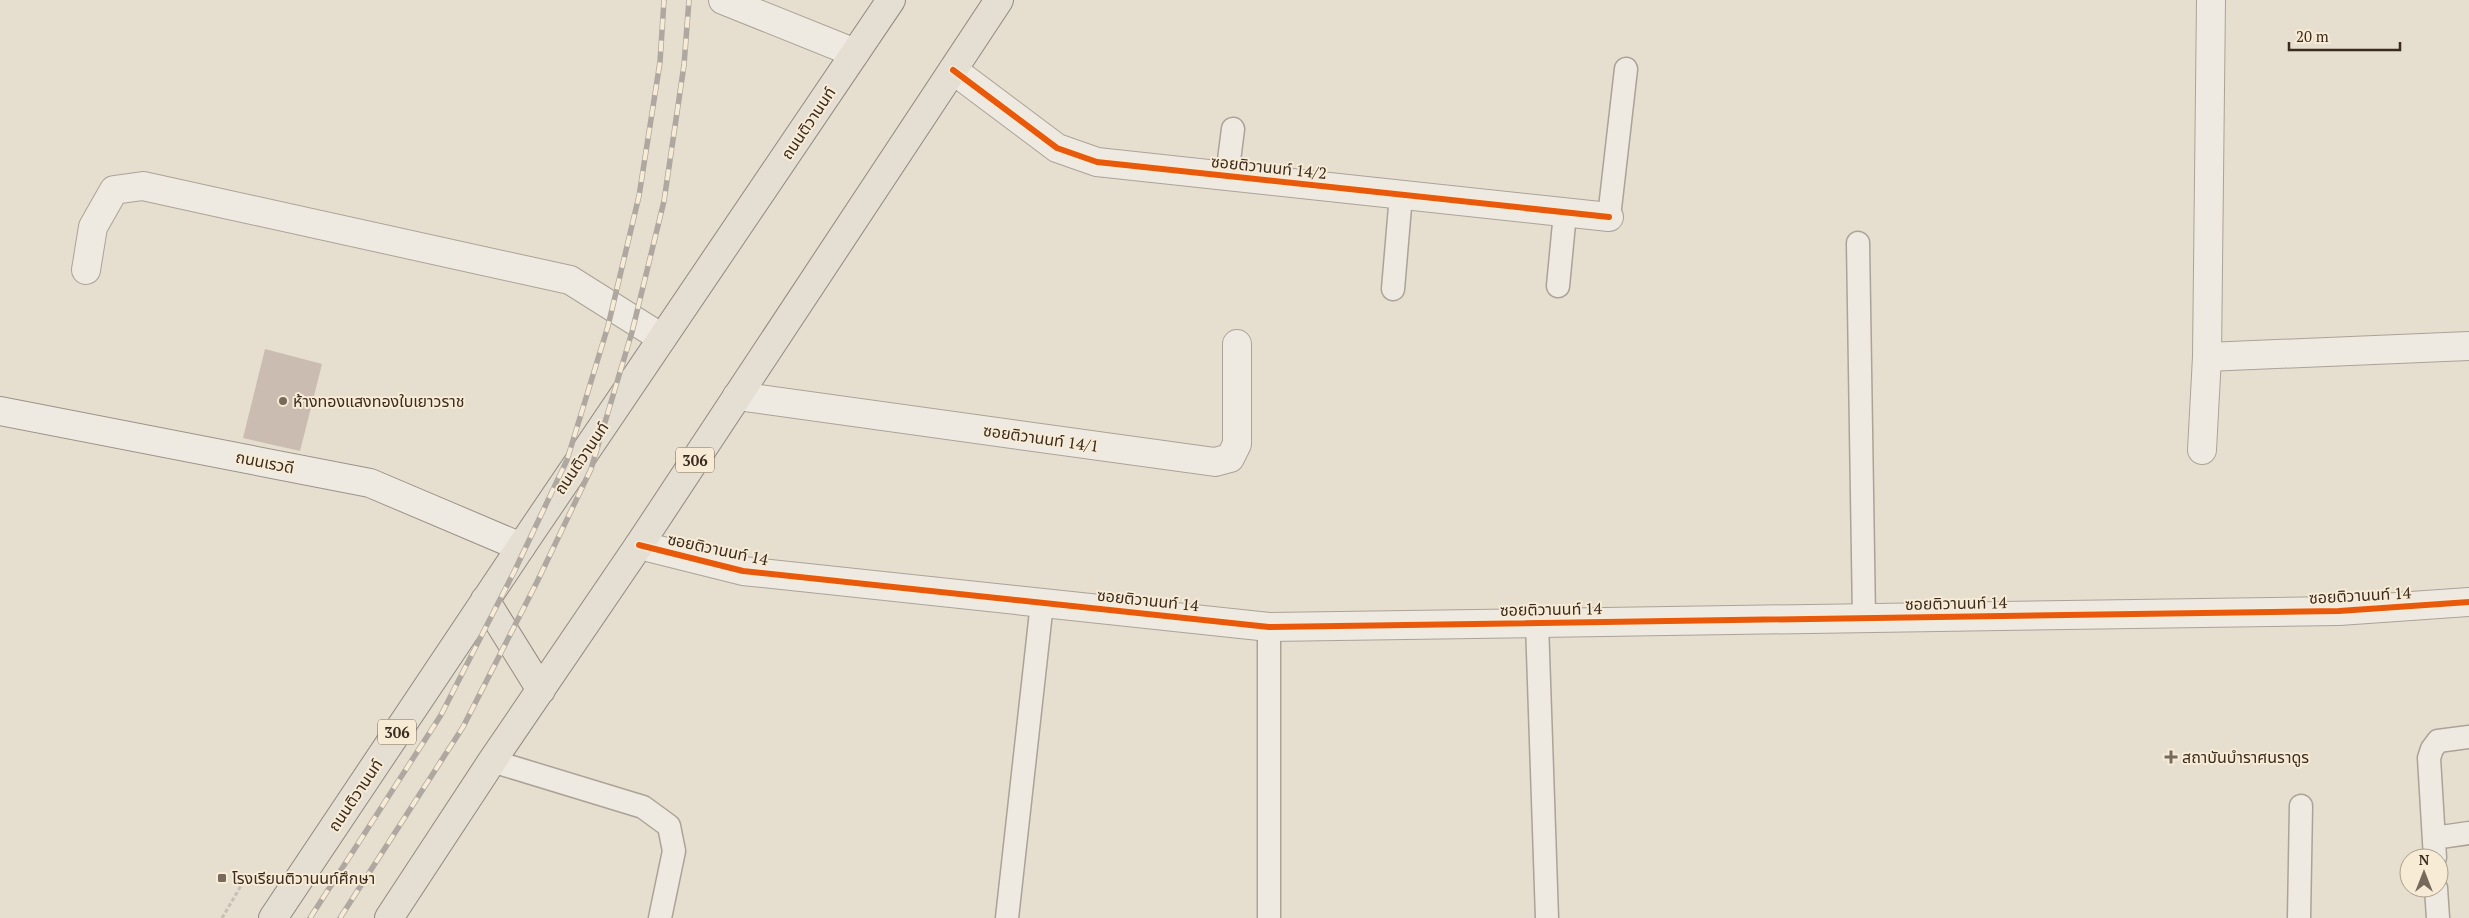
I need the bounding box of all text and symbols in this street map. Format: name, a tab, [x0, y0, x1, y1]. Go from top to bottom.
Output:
scale bar	[2289, 20, 2400, 52]
text: 20 m	[2296, 26, 2329, 46]
street label: ถนนติวานนท์	[776, 82, 840, 164]
street label: ซอยติวานนท์ 14/2	[1210, 150, 1328, 184]
place label: ห้างทองแสงทองใบเยาวราช	[293, 390, 465, 412]
marker: ห้างทองแสงทองใบเยาวราช	[277, 395, 289, 407]
street label: ถนนติวานนท์	[549, 417, 613, 499]
street label: ซอยติวานนท์ 14/1	[982, 419, 1100, 457]
street label: ถนนเรวดี	[234, 446, 296, 478]
road number: 306	[676, 448, 714, 472]
street label: ซอยติวานนท์ 14	[666, 528, 771, 571]
street label: ซอยติวานนท์ 14	[2308, 581, 2412, 609]
street label: ซอยติวานนท์ 14	[1096, 584, 1201, 616]
street label: ซอยติวานนท์ 14	[1905, 591, 2008, 615]
street label: ซอยติวานนท์ 14	[1500, 597, 1603, 621]
road number: 306	[378, 720, 416, 744]
place label: สถาบันบำราศนราดูร	[2182, 746, 2309, 768]
marker: สถาบันบำราศนราดูร	[2164, 750, 2178, 764]
street label: ถนนติวานนท์	[323, 754, 387, 836]
north arrow	[2399, 848, 2449, 898]
text: N	[2419, 850, 2430, 869]
place label: โรงเรียนติวานนท์ศึกษา	[232, 867, 375, 889]
marker: โรงเรียนติวานนท์ศึกษา	[216, 872, 228, 884]

